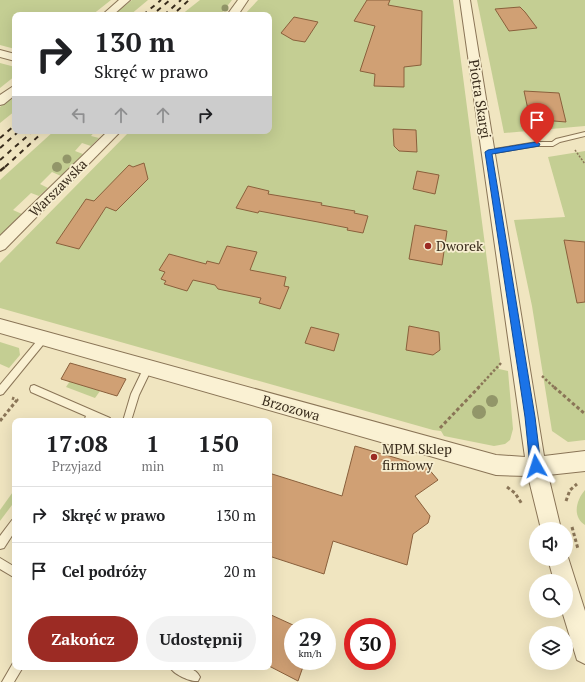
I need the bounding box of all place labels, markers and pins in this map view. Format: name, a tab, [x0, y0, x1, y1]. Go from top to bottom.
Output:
pin	[520, 103, 554, 144]
place label: Dworek	[436, 236, 484, 255]
marker: Dworek	[423, 241, 433, 251]
place label: MPM Sklep firmowy	[382, 439, 452, 474]
marker: MPM Sklep firmowy	[369, 452, 379, 462]

